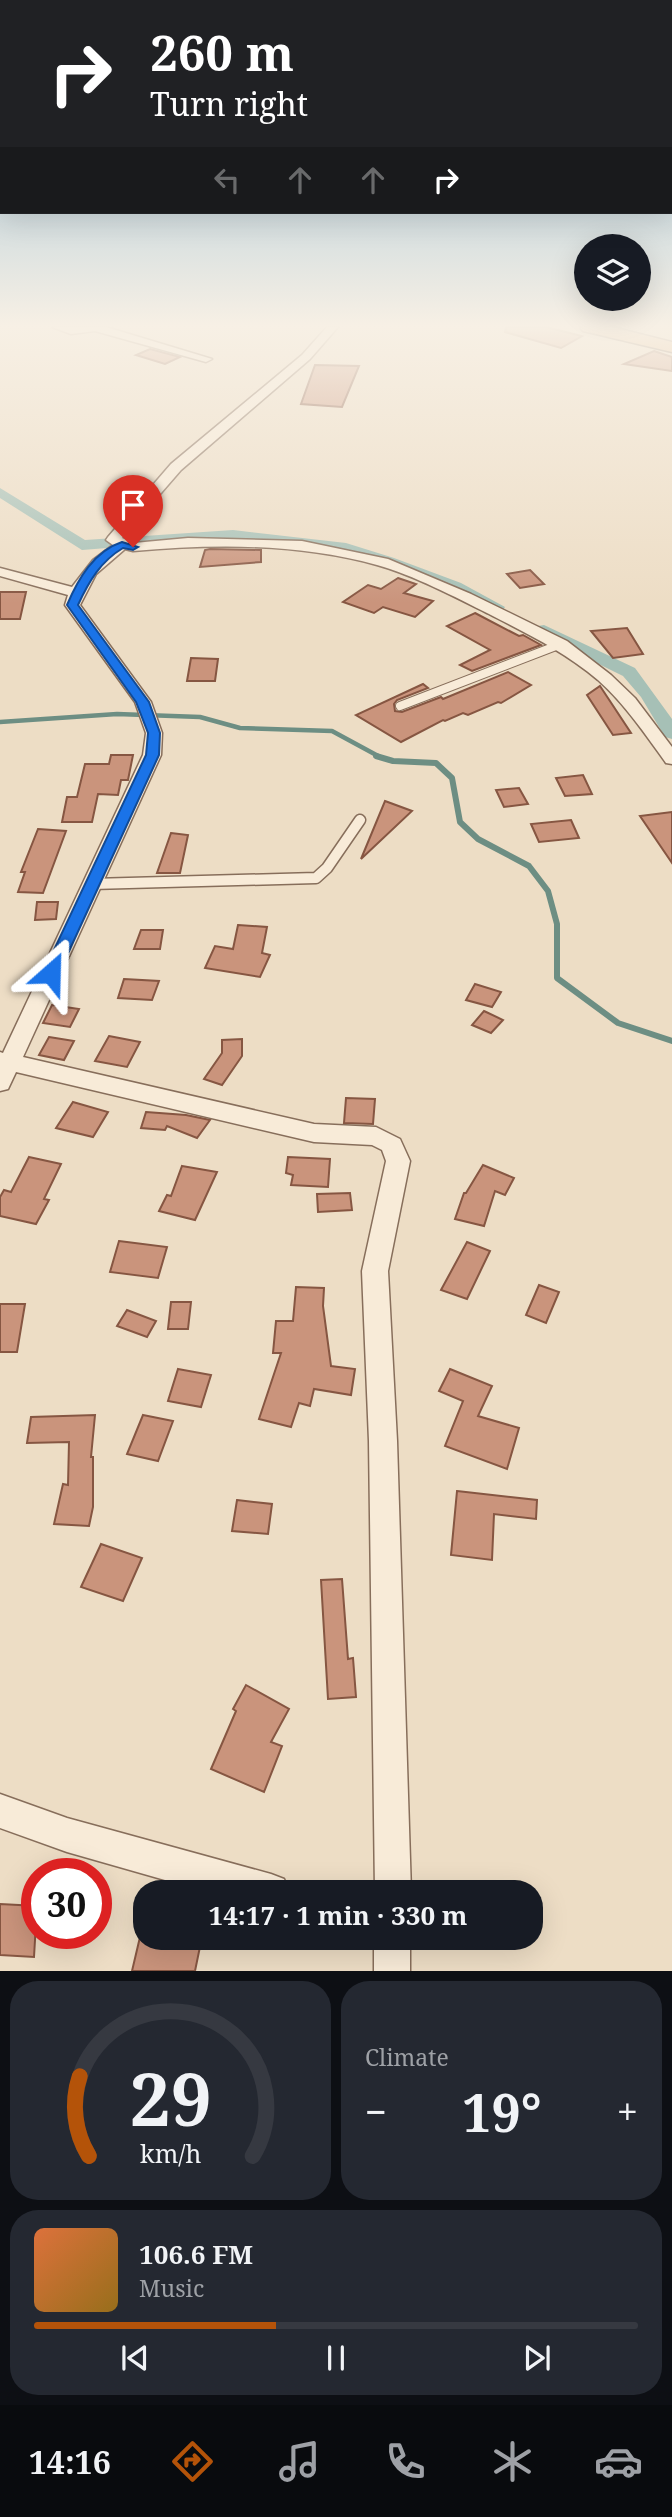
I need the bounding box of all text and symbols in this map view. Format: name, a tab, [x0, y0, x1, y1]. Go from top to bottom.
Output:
text: 260 m	[150, 19, 294, 85]
icon: right	[35, 28, 126, 119]
text: Turn right	[150, 82, 308, 125]
icon: left	[208, 161, 246, 199]
icon: ahead	[281, 161, 319, 199]
icon: ahead	[354, 161, 392, 199]
icon: right	[427, 161, 465, 199]
map controls	[574, 234, 651, 311]
button: layers	[574, 234, 651, 311]
pin	[103, 475, 163, 547]
icon: arrive	[114, 486, 152, 524]
position arrow	[14, 936, 88, 1010]
speed limit sign: 30	[21, 1858, 112, 1949]
text: 14:17 · 1 min · 330 m	[208, 1897, 468, 1933]
text: Climate	[365, 2041, 449, 2073]
text: 29	[129, 2049, 212, 2148]
text: 19°	[462, 2076, 542, 2147]
text: −	[365, 2085, 387, 2137]
text: +	[617, 2085, 638, 2137]
text: km/h	[140, 2136, 201, 2170]
text: 106.6 FM	[139, 2236, 253, 2272]
text: Music	[139, 2272, 204, 2304]
icon: previous	[116, 2339, 154, 2377]
icon: pause	[317, 2339, 355, 2377]
icon: next	[518, 2339, 556, 2377]
icon: directions	[168, 2437, 217, 2486]
icon: music	[275, 2437, 324, 2486]
icon: phone	[381, 2437, 430, 2486]
icon: climate	[488, 2437, 537, 2486]
icon: car	[594, 2437, 643, 2486]
text: 14:16	[29, 2440, 111, 2483]

